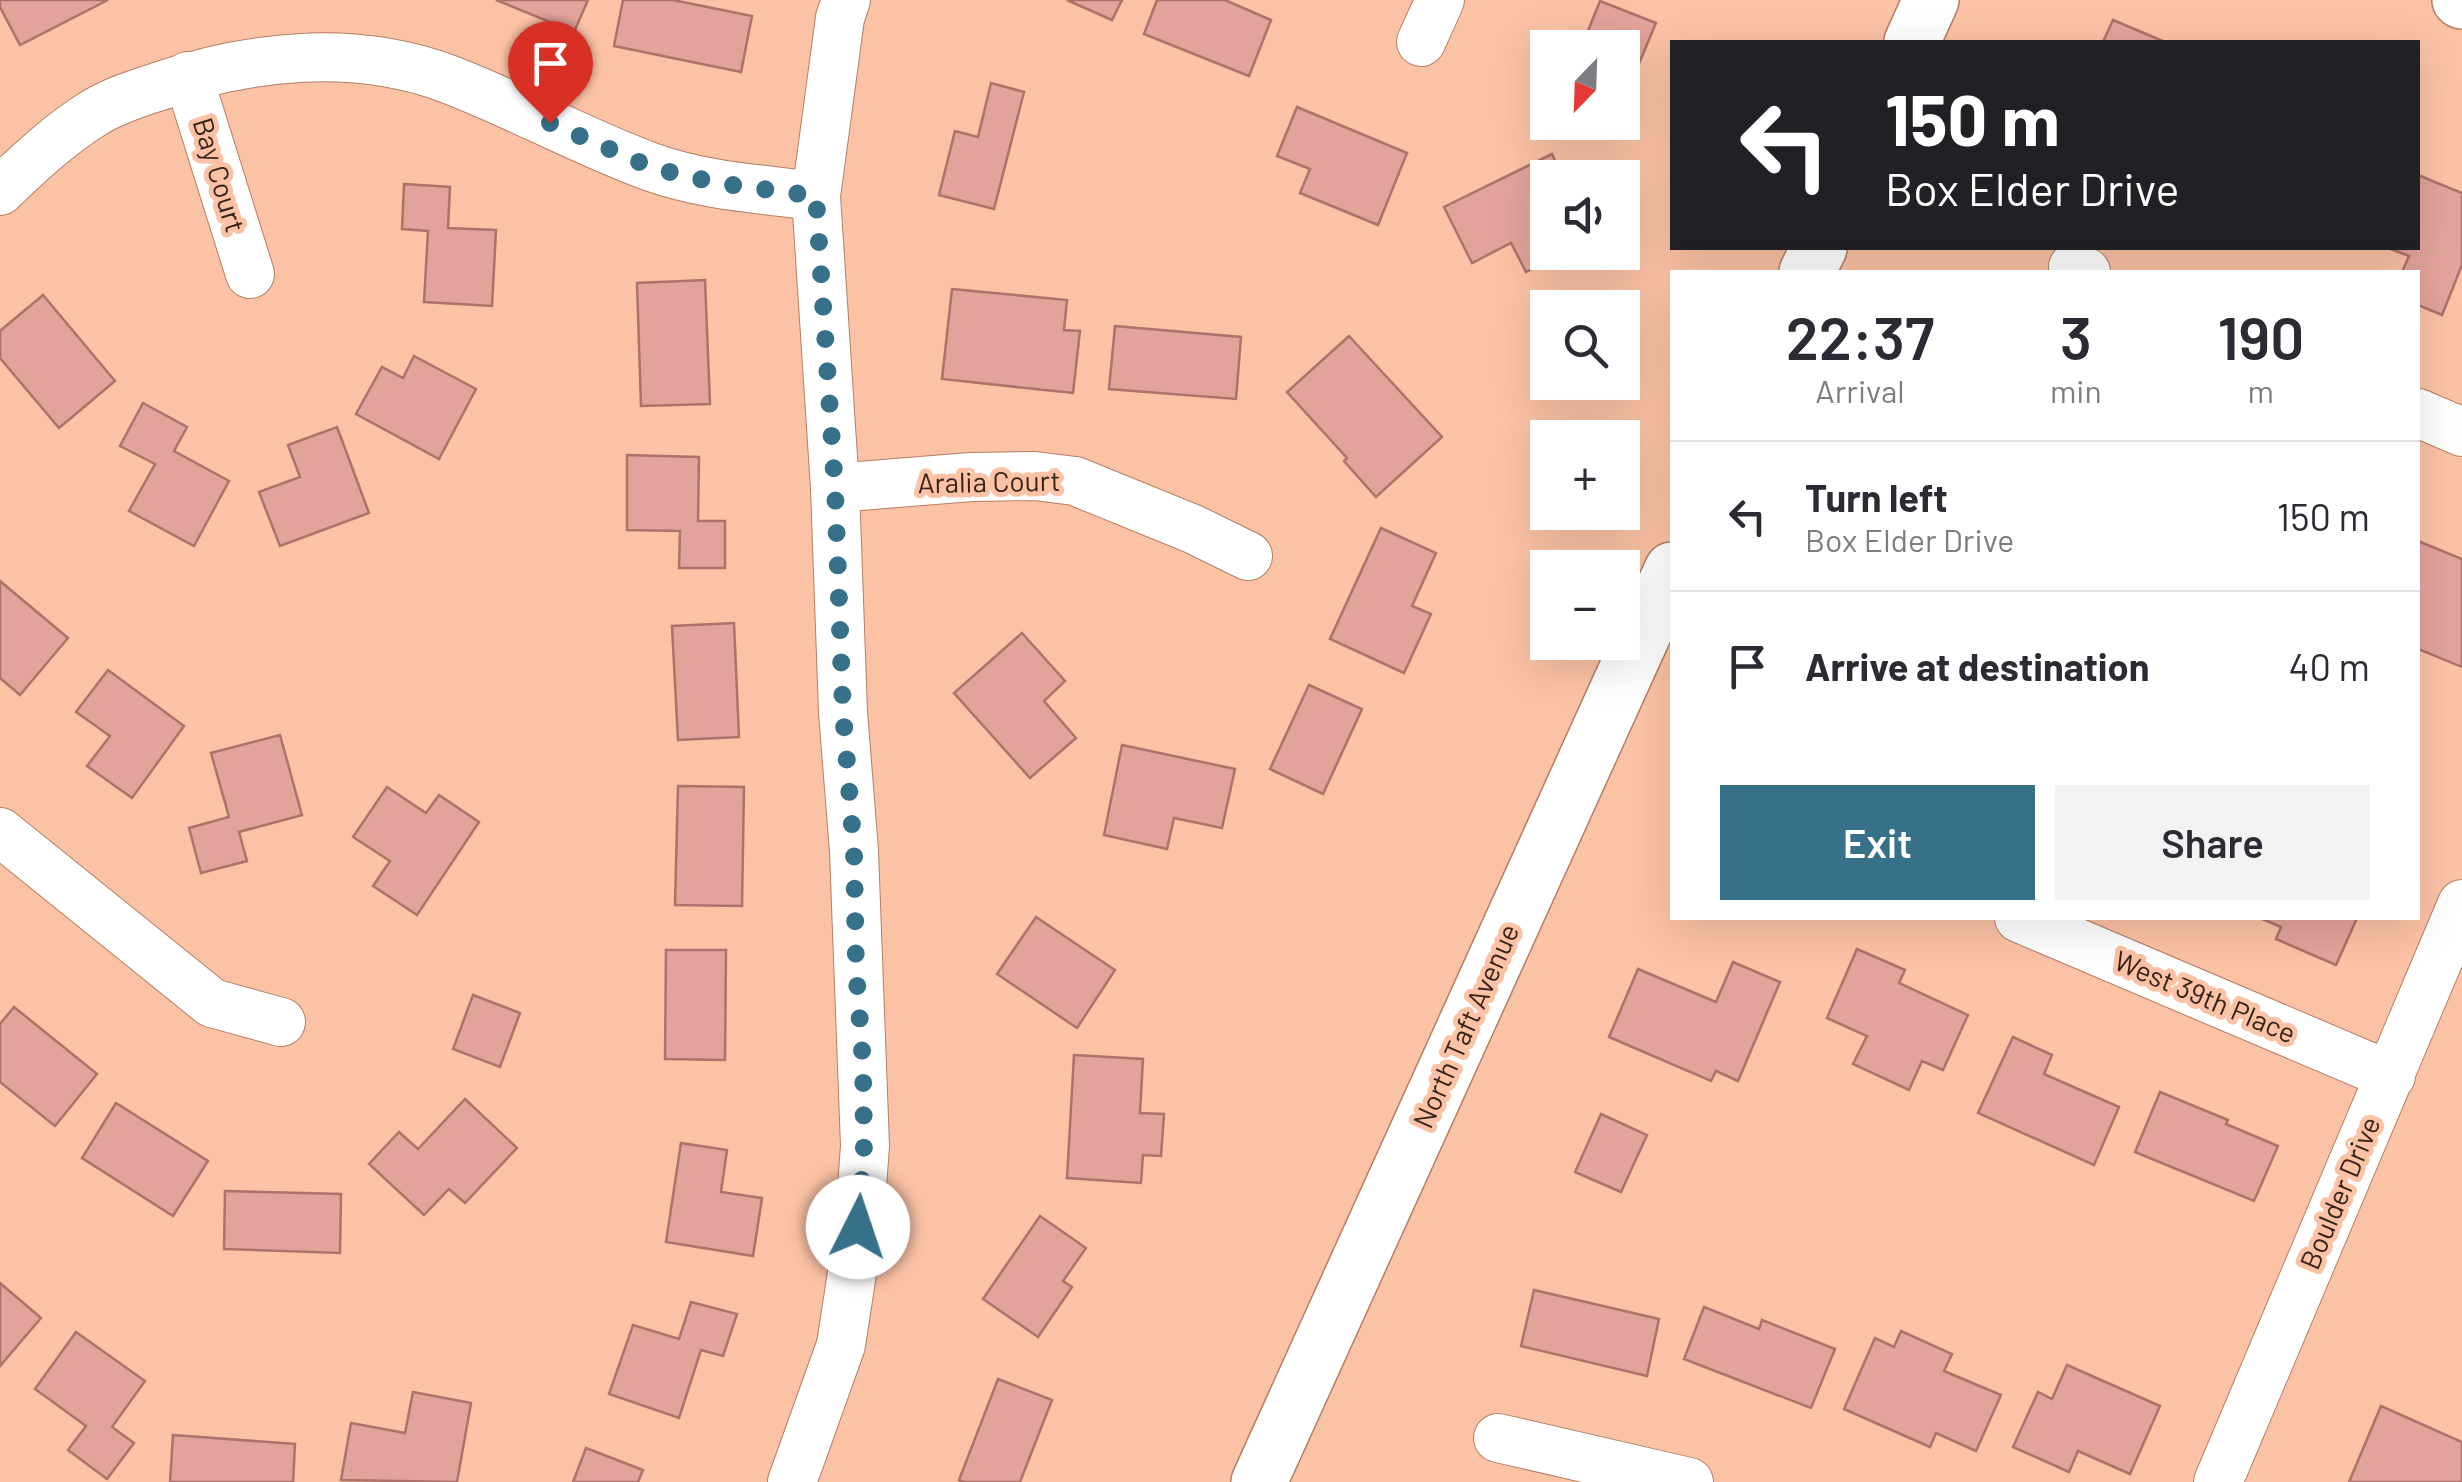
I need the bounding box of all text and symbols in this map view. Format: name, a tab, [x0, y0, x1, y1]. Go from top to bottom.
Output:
pin	[508, 21, 593, 124]
north arrow	[1530, 30, 1640, 140]
map controls	[1530, 30, 1640, 660]
icon: arrive	[523, 36, 578, 91]
text: 150 m	[1885, 76, 2060, 160]
icon: left	[1720, 80, 1850, 210]
street label: Bay Court	[186, 113, 253, 236]
button: sound	[1530, 160, 1640, 270]
text: Box Elder Drive	[1885, 161, 2179, 215]
button: search	[1530, 290, 1640, 400]
text: 22:37	[1786, 300, 1934, 372]
text: 3	[2060, 300, 2092, 372]
text: 190	[2217, 300, 2304, 372]
text: Arrival	[1815, 371, 1905, 409]
text: min	[2050, 371, 2102, 409]
text: m	[2248, 371, 2274, 409]
button: +	[1530, 420, 1640, 530]
street label: Aralia Court	[917, 463, 1061, 499]
text: Turn left	[1805, 474, 1948, 520]
icon: left	[1720, 489, 1775, 544]
text: 150 m	[2277, 493, 2370, 539]
text: Box Elder Drive	[1805, 520, 2014, 558]
button: −	[1530, 550, 1640, 660]
icon: arrive	[1720, 639, 1775, 694]
text: Arrive at destination	[1805, 643, 2150, 689]
text: 40 m	[2289, 643, 2370, 689]
button: Exit	[1720, 785, 2035, 900]
button: Share	[2055, 785, 2370, 900]
street label: North Taft Avenue	[1405, 918, 1525, 1133]
street label: West 39th Place	[2110, 943, 2301, 1050]
street label: Boulder Drive	[2292, 1111, 2387, 1274]
position arrow	[806, 1175, 910, 1279]

